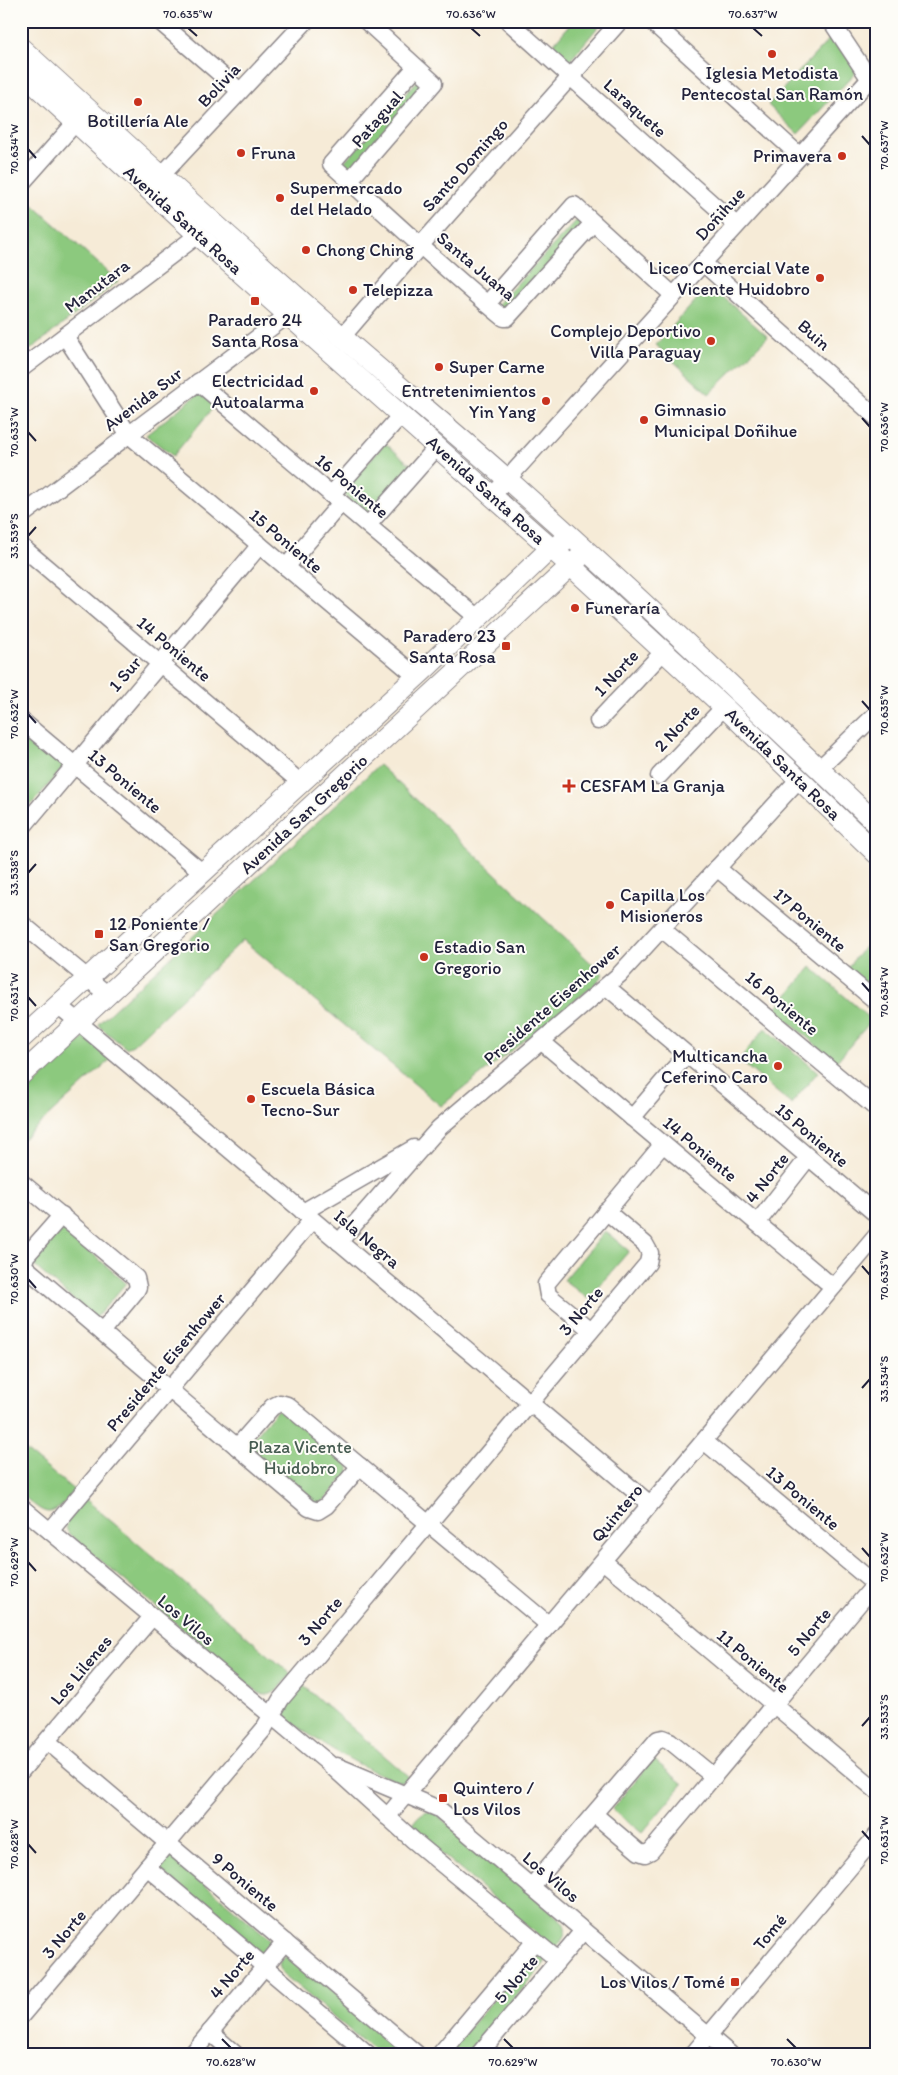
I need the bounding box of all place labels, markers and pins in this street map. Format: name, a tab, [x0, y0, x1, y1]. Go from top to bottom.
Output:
marker: Iglesia Metodista Pentecostal San Ramón	[766, 48, 778, 60]
place label: Iglesia Metodista Pentecostal San Ramón	[681, 62, 863, 105]
marker: Botillería Ale	[132, 96, 144, 108]
place label: Botillería Ale	[87, 110, 189, 132]
place label: Fruna	[251, 142, 296, 164]
place label: Primavera	[753, 145, 833, 167]
marker: Fruna	[235, 147, 247, 159]
marker: Primavera	[836, 150, 848, 162]
place label: Supermercado del Helado	[290, 177, 402, 220]
marker: Supermercado del Helado	[274, 192, 286, 204]
place label: Chong Ching	[316, 239, 415, 261]
marker: Chong Ching	[300, 244, 312, 256]
place label: Liceo Comercial Vate Vicente Huidobro	[649, 257, 810, 300]
marker: Liceo Comercial Vate Vicente Huidobro	[814, 272, 826, 284]
place label: Telepizza	[363, 279, 434, 301]
marker: Telepizza	[347, 284, 359, 296]
marker: Paradero 24 Santa Rosa	[249, 295, 261, 307]
place label: Paradero 24 Santa Rosa	[208, 309, 302, 352]
place label: Complejo Deportivo Villa Paraguay	[550, 320, 702, 363]
marker: Complejo Deportivo Villa Paraguay	[705, 335, 717, 347]
place label: Super Carne	[449, 356, 545, 378]
marker: Super Carne	[433, 361, 445, 373]
place label: Electricidad Autoalarma	[212, 370, 304, 413]
place label: Entretenimientos Yin Yang	[402, 380, 537, 423]
marker: Electricidad Autoalarma	[308, 385, 320, 397]
marker: Entretenimientos Yin Yang	[540, 395, 552, 407]
place label: Gimnasio Municipal Doñihue	[654, 399, 797, 442]
marker: Gimnasio Municipal Doñihue	[638, 414, 650, 426]
place label: Funeraría	[585, 597, 661, 619]
marker: Funeraría	[569, 602, 581, 614]
place label: Paradero 23 Santa Rosa	[403, 625, 497, 668]
marker: Paradero 23 Santa Rosa	[500, 640, 512, 652]
place label: CESFAM La Granja	[580, 775, 725, 797]
marker: CESFAM La Granja	[562, 779, 576, 793]
place label: Capilla Los Misioneros	[620, 884, 705, 927]
marker: Capilla Los Misioneros	[604, 899, 616, 911]
place label: 12 Poniente / San Gregorio	[109, 913, 210, 956]
marker: 12 Poniente / San Gregorio	[93, 928, 105, 940]
place label: Estadio San Gregorio	[434, 936, 525, 979]
marker: Estadio San Gregorio	[418, 951, 430, 963]
place label: Multicancha Ceferino Caro	[661, 1045, 769, 1088]
marker: Multicancha Ceferino Caro	[772, 1060, 784, 1072]
place label: Escuela Básica Tecno-Sur	[261, 1078, 375, 1121]
marker: Escuela Básica Tecno-Sur	[245, 1093, 257, 1105]
place label: Quintero / Los Vilos	[453, 1777, 535, 1820]
marker: Quintero / Los Vilos	[437, 1792, 449, 1804]
place label: Los Vilos / Tomé	[600, 1971, 725, 1993]
marker: Los Vilos / Tomé	[729, 1976, 741, 1988]

